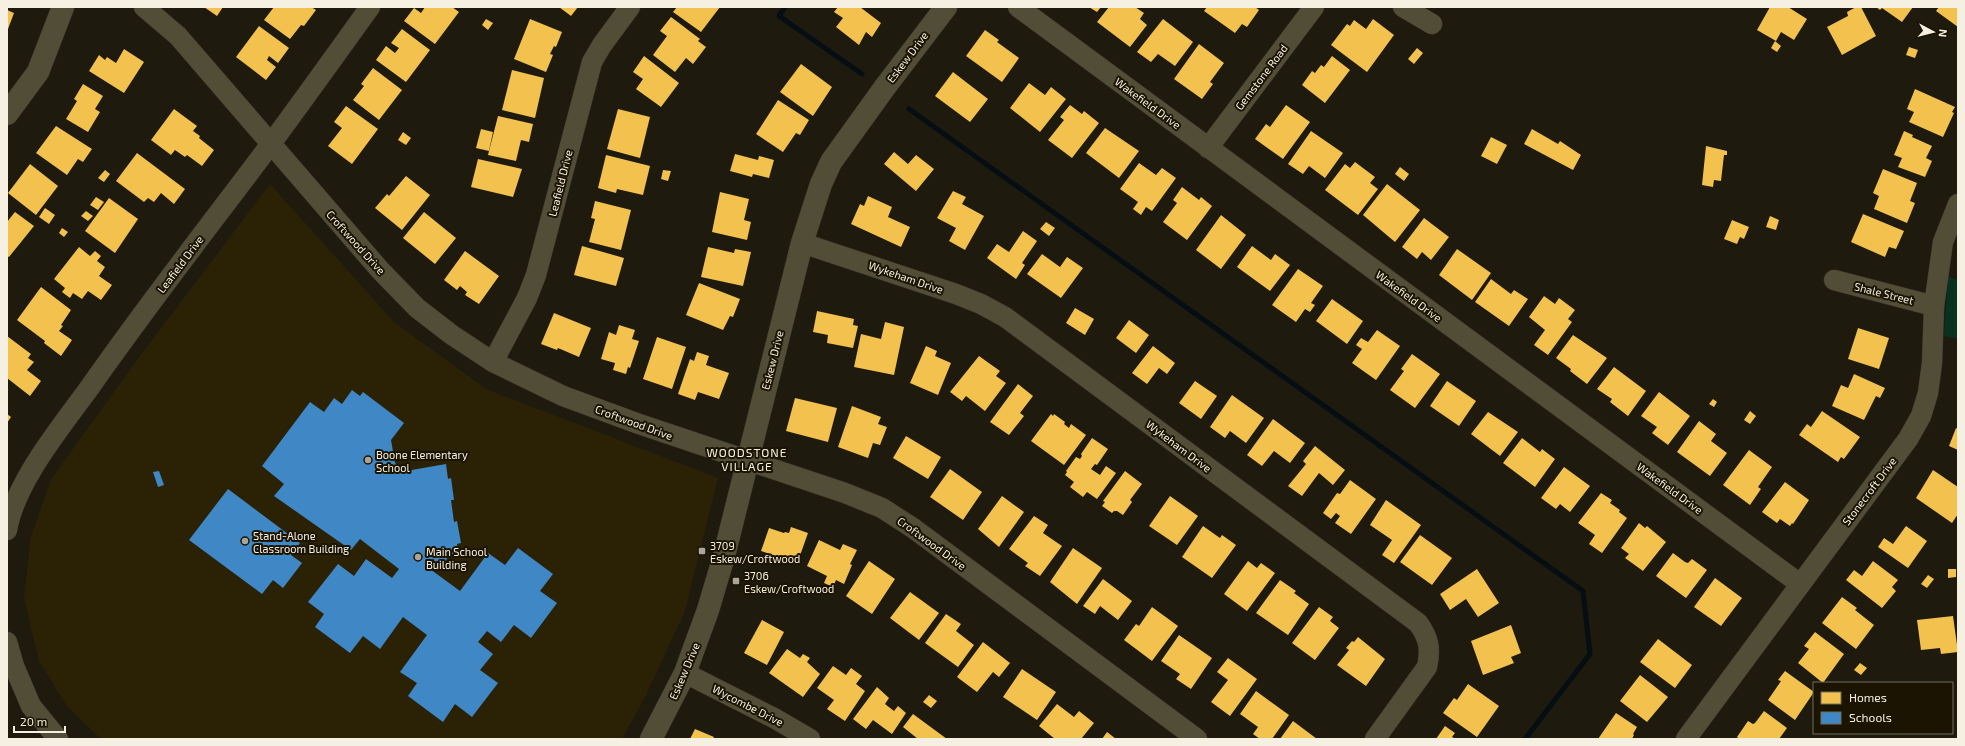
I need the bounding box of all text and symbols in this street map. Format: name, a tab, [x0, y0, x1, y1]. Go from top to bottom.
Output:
north arrow	[1913, 12, 1953, 52]
street label: Eskew Drive	[884, 29, 930, 85]
text: N	[1936, 29, 1950, 38]
street label: Gemstone Road	[1232, 42, 1290, 112]
street label: Wakefield Drive	[1112, 75, 1184, 131]
street label: Leafield Drive	[545, 148, 575, 218]
street label: Croftwood Drive	[324, 207, 388, 277]
street label: Leafield Drive	[154, 233, 206, 295]
street label: Wykeham Drive	[867, 258, 945, 296]
street label: Wakefield Drive	[1373, 268, 1445, 324]
street label: Shale Street	[1853, 279, 1915, 307]
street label: Eskew Drive	[758, 329, 786, 391]
street label: Croftwood Drive	[593, 402, 675, 442]
street label: Wykeham Drive	[1144, 417, 1214, 475]
district label: WOODSTONE VILLAGE	[706, 445, 788, 473]
place label: Boone Elementary School	[376, 448, 468, 474]
street label: Stonecroft Drive	[1839, 454, 1899, 528]
marker: Boone Elementary School	[363, 455, 373, 465]
street label: Wakefield Drive	[1634, 460, 1706, 516]
street label: Croftwood Drive	[895, 514, 969, 572]
place label: Stand-Alone Classroom Building	[253, 529, 349, 555]
marker: Stand-Alone Classroom Building	[240, 536, 250, 546]
place label: 3709 Eskew/Croftwood	[710, 539, 800, 565]
place label: Main School Building	[426, 545, 488, 571]
marker: 3709 Eskew/Croftwood	[697, 546, 707, 556]
marker: Main School Building	[413, 552, 423, 562]
place label: 3706 Eskew/Croftwood	[744, 569, 834, 595]
marker: 3706 Eskew/Croftwood	[731, 576, 741, 586]
street label: Eskew Drive	[666, 641, 702, 701]
street label: Wycombe Drive	[710, 681, 786, 729]
legend	[1813, 682, 1953, 734]
text: Homes	[1849, 690, 1887, 704]
scale bar	[14, 708, 65, 734]
text: Schools	[1849, 710, 1892, 724]
text: 20 m	[20, 714, 47, 728]

